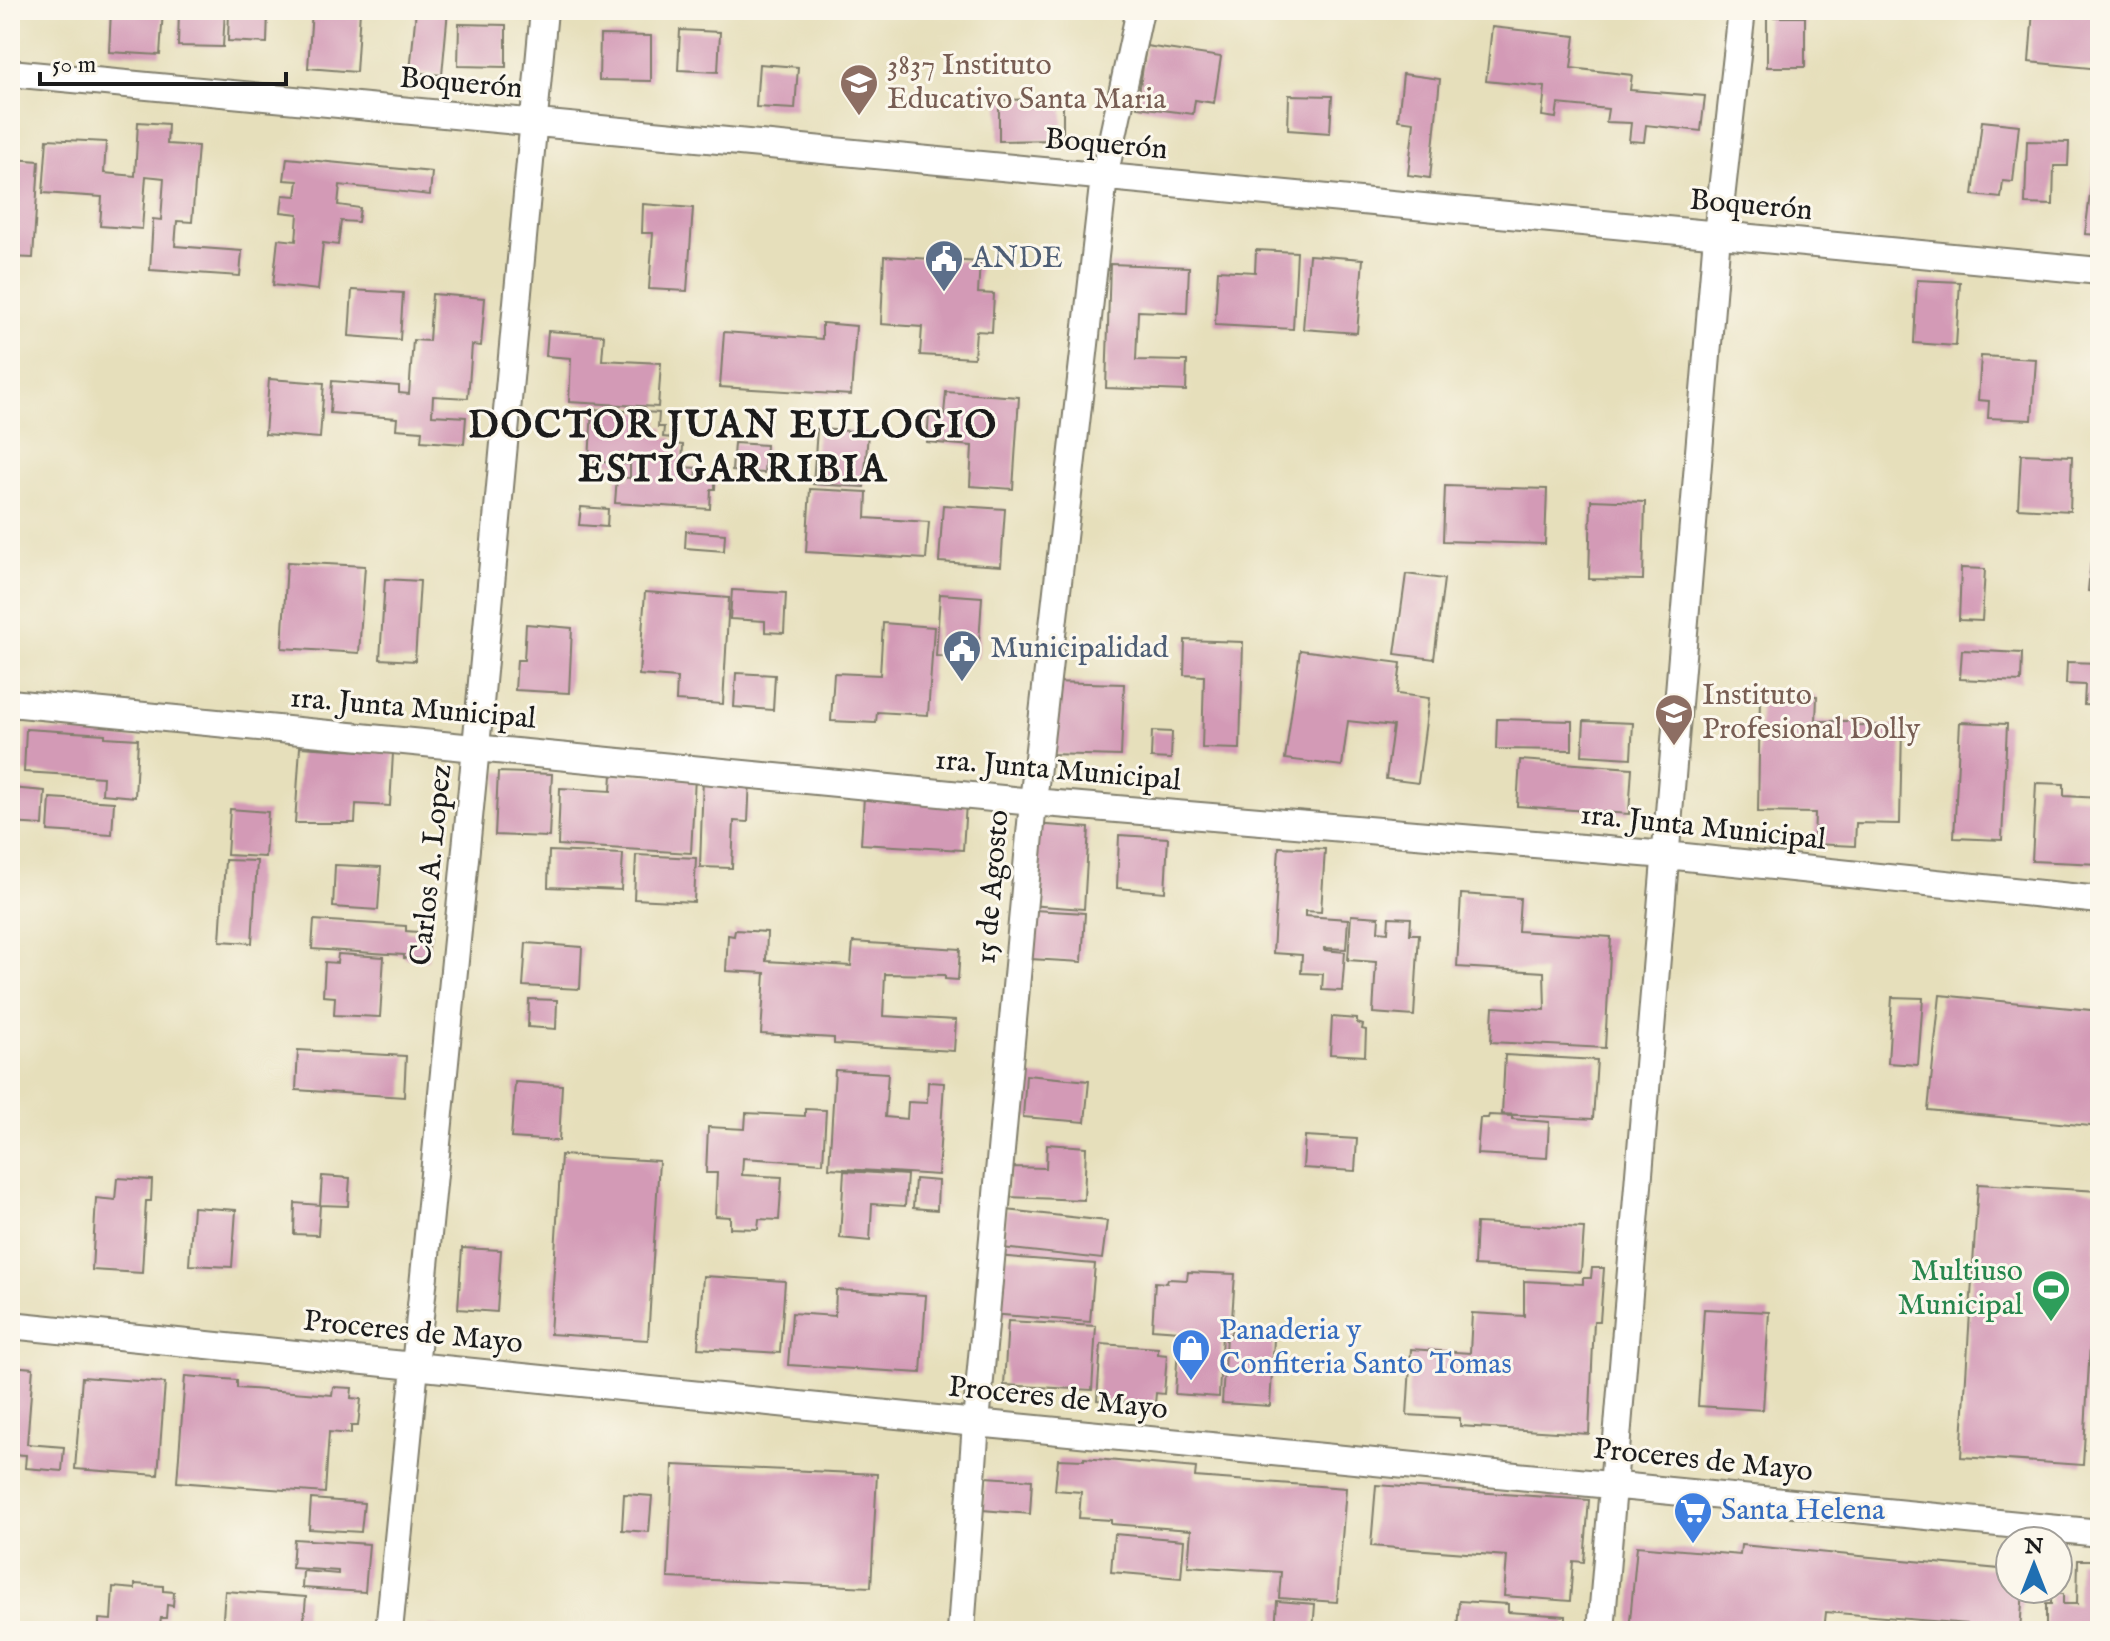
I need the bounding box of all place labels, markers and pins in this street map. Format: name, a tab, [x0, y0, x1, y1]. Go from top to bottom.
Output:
place label: 3837 Instituto Educativo Santa Maria	[887, 47, 1166, 119]
school or university icon: 3837 Instituto Educativo Santa Maria	[838, 62, 880, 117]
public building icon: ANDE	[923, 238, 965, 293]
place label: ANDE	[971, 240, 1063, 278]
public building icon: Municipalidad	[941, 628, 983, 683]
place label: Municipalidad	[990, 630, 1169, 668]
place label: Instituto Profesional Dolly	[1702, 677, 1920, 749]
school or university icon: Instituto Profesional Dolly	[1653, 692, 1695, 747]
place label: Multiuso Municipal	[1897, 1253, 2024, 1325]
sports icon: Multiuso Municipal	[2030, 1268, 2072, 1323]
place label: Panaderia y Confiteria Santo Tomas	[1219, 1312, 1512, 1384]
shop icon: Panaderia y Confiteria Santo Tomas	[1170, 1327, 1212, 1382]
supermarket icon: Santa Helena	[1672, 1490, 1714, 1545]
place label: Santa Helena	[1721, 1492, 1885, 1530]

